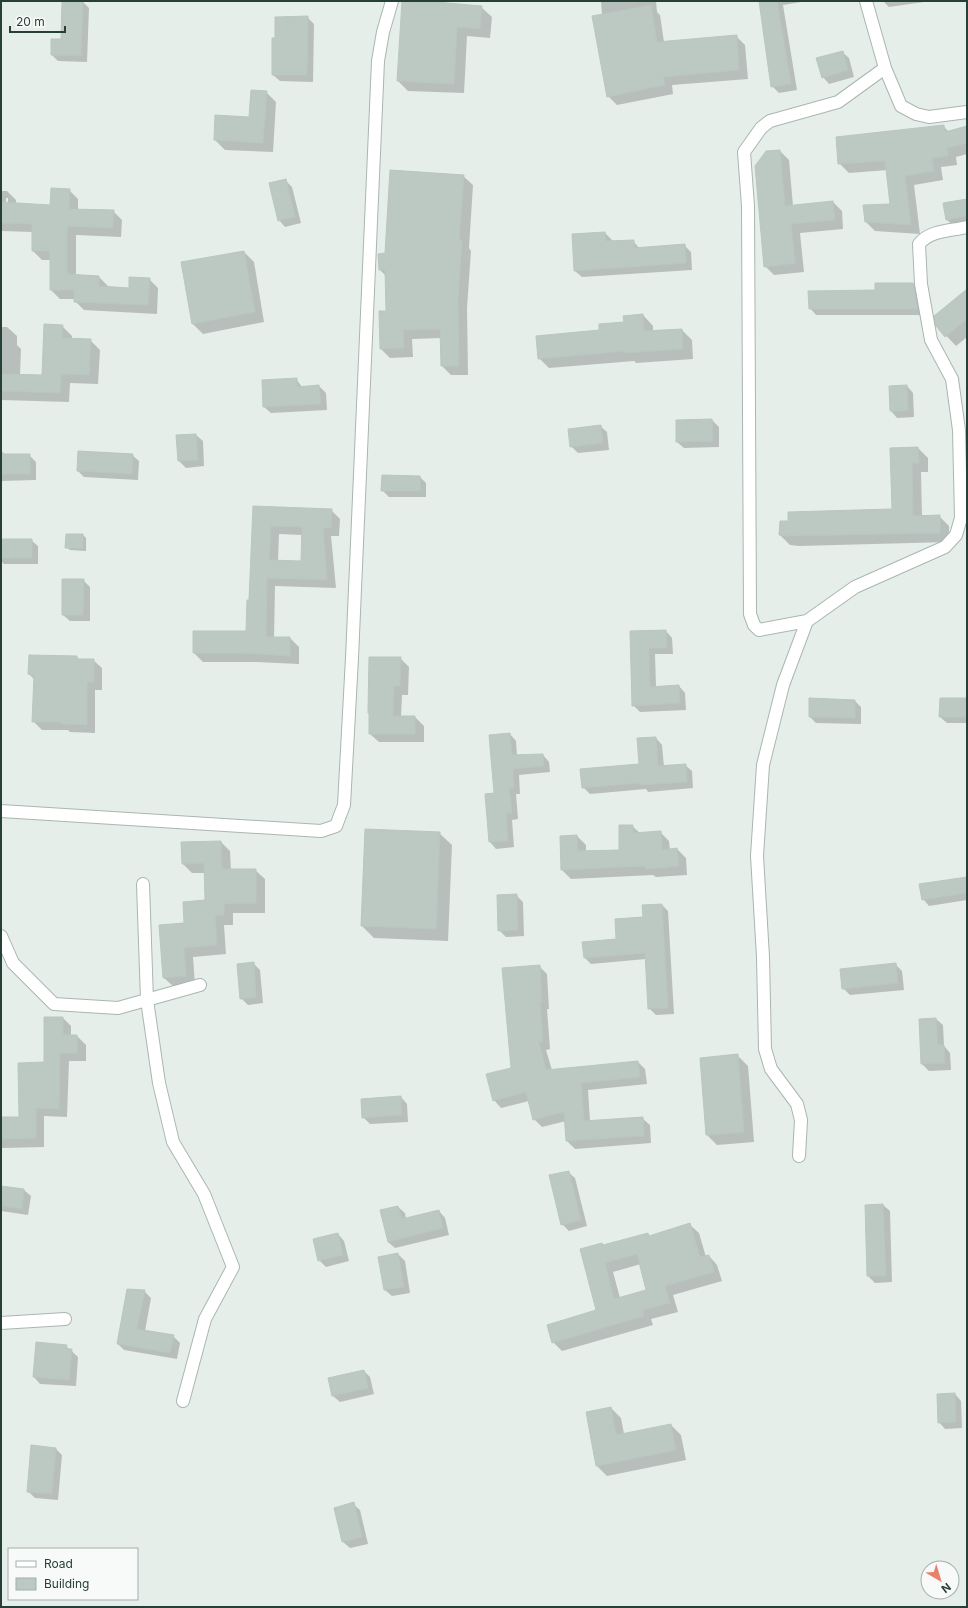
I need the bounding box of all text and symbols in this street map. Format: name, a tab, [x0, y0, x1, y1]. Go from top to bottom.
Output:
scale bar	[10, 8, 65, 34]
text: 20 m	[16, 14, 45, 29]
legend	[8, 1548, 138, 1600]
text: Road	[44, 1556, 73, 1571]
north arrow	[920, 1560, 960, 1600]
text: Building	[44, 1576, 89, 1591]
text: N	[939, 1580, 954, 1596]

